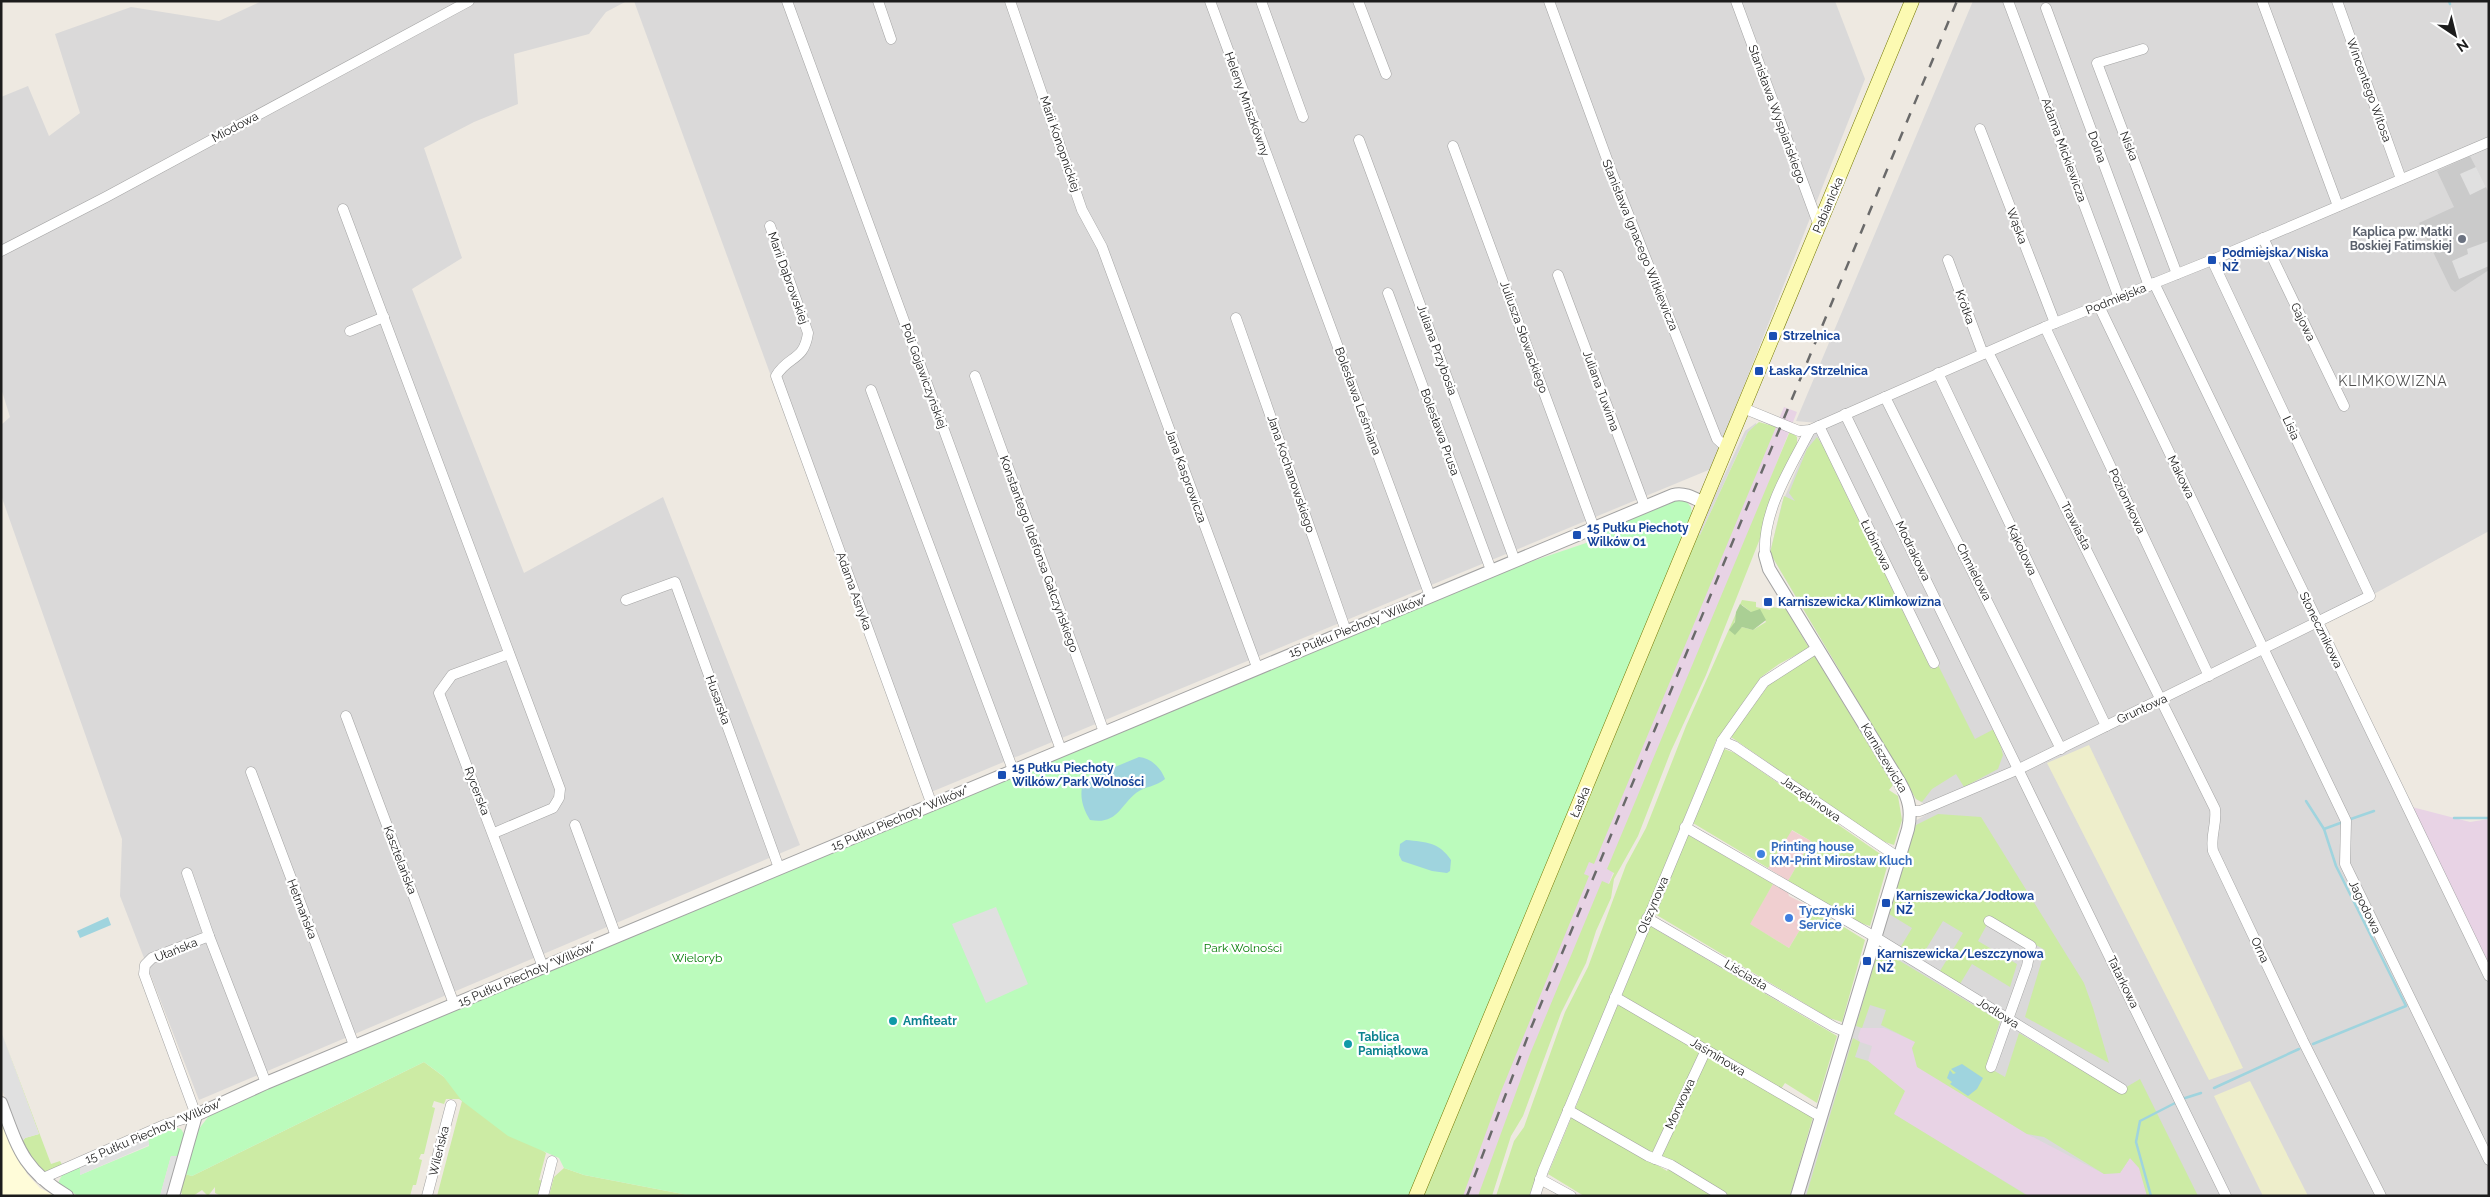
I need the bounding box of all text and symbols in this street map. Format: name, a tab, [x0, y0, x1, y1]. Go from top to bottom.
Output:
north arrow	[2430, 10, 2480, 60]
street label: Wincentego Witosa	[2344, 36, 2394, 144]
text: N	[2453, 36, 2471, 55]
street label: Stanisława Wyspiańskiego	[1745, 43, 1809, 185]
street label: Heleny Mniszkówny	[1222, 50, 1273, 159]
street label: Marii Konopnickiej	[1037, 94, 1083, 194]
street label: Adama Mickiewicza	[2039, 96, 2089, 204]
street label: Miodowa	[209, 109, 261, 145]
street label: Dolna	[2085, 129, 2109, 165]
street label: Niska	[2117, 129, 2141, 163]
street label: Stanisława Ignacego Witkiewicza	[1599, 157, 1681, 333]
street label: Pabianicka	[1810, 175, 1846, 235]
street label: Wąska	[2004, 206, 2030, 246]
place label: Kaplica pw. Matki Boskiej Fatimskiej	[2350, 225, 2452, 253]
street label: Marii Dąbrowskiej	[765, 230, 811, 326]
marker: Kaplica pw. Matki Boskiej Fatimskiej	[2456, 233, 2468, 245]
place label: Podmiejska/Niska NŻ	[2222, 246, 2329, 274]
marker: Podmiejska/Niska NŻ	[2206, 254, 2218, 266]
street label: Juliusza Słowackiego	[1497, 279, 1551, 395]
street label: Podmiejska	[2084, 281, 2148, 317]
street label: Krótka	[1952, 288, 1978, 326]
street label: Gajowa	[2288, 301, 2318, 343]
street label: Juliana Przybosia	[1414, 303, 1460, 397]
street label: Poli Gojawiczyńskiej	[898, 321, 950, 431]
place label: Strzelnica	[1783, 329, 1840, 343]
marker: Strzelnica	[1767, 330, 1779, 342]
street label: Bolesława Leśmiana	[1332, 345, 1384, 457]
street label: Juliana Tuwima	[1580, 349, 1622, 433]
place label: Łaska/Strzelnica	[1768, 364, 1868, 378]
marker: Łaska/Strzelnica	[1753, 365, 1765, 377]
district label: KLIMKOWIZNA	[2338, 373, 2448, 389]
street label: Bolesława Prusa	[1418, 387, 1462, 477]
street label: Jana Kochanowskiego	[1264, 413, 1318, 535]
street label: Lisia	[2279, 414, 2303, 442]
street label: Jana Kasprowicza	[1163, 427, 1209, 525]
street label: Makowa	[2165, 453, 2197, 501]
street label: Konstantego Ildefonsa Gałczyńskiego	[997, 454, 1081, 654]
street label: Poziomkowa	[2106, 466, 2148, 536]
street label: Trawiasta	[2058, 500, 2094, 552]
street label: Łubinowa	[1858, 518, 1894, 572]
street label: Modrakowa	[1892, 519, 1934, 583]
place label: 15 Pułku Piechoty Wilków 01	[1587, 521, 1689, 549]
street label: Kąkolowa	[2004, 523, 2040, 577]
marker: 15 Pułku Piechoty Wilków 01	[1571, 529, 1583, 541]
street label: Chmielowa	[1954, 541, 1994, 603]
street label: Adama Asnyka	[833, 550, 875, 632]
street label: Słonecznikowa	[2296, 590, 2346, 670]
street label: 15 Pułku Piechoty "Wilków"	[1287, 592, 1429, 660]
place label: Karniszewicka/Klimkowizna	[1778, 595, 1941, 609]
marker: Karniszewicka/Klimkowizna	[1762, 596, 1774, 608]
street label: Husarska	[703, 674, 733, 726]
street label: Gruntowa	[2115, 691, 2169, 727]
street label: Karniszewicka	[1858, 721, 1910, 795]
place label: 15 Pułku Piechoty Wilków/Park Wolności	[1012, 761, 1144, 789]
street label: Rycerska	[461, 765, 493, 817]
marker: 15 Pułku Piechoty Wilków/Park Wolności	[996, 769, 1008, 781]
street label: Jarzębinowa	[1779, 773, 1843, 825]
street label: 15 Pułku Piechoty "Wilków"	[829, 783, 971, 853]
street label: Łaska	[1567, 784, 1593, 820]
street label: Kasztelańska	[380, 824, 420, 896]
place label: Printing house KM-Print Mirosław Kluch	[1771, 840, 1912, 868]
marker: Printing house KM-Print Mirosław Kluch	[1755, 848, 1767, 860]
street label: Olszynowa	[1635, 874, 1671, 936]
street label: Hetmańska	[284, 877, 320, 941]
street label: Jagodowa	[2346, 878, 2384, 936]
place label: Karniszewicka/Jodłowa NŻ	[1896, 889, 2034, 917]
marker: Karniszewicka/Jodłowa NŻ	[1880, 897, 1892, 909]
place label: Tyczyński Service	[1799, 904, 1854, 932]
marker: Tyczyński Service	[1783, 912, 1795, 924]
street label: Ułańska	[153, 935, 199, 965]
street label: Orna	[2248, 935, 2272, 965]
street label: 15 Pułku Piechoty "Wilków"	[456, 939, 598, 1009]
park label: Park Wolności	[1204, 941, 1282, 955]
place label: Karniszewicka/Leszczynowa NŻ	[1877, 947, 2044, 975]
park label: Wieloryb	[672, 951, 722, 965]
street label: Tatarkowa	[2104, 954, 2142, 1010]
marker: Karniszewicka/Leszczynowa NŻ	[1861, 955, 1873, 967]
street label: Liściasta	[1722, 957, 1770, 993]
street label: Jodłowa	[1974, 995, 2022, 1031]
place label: Amfiteatr	[903, 1014, 957, 1028]
marker: Amfiteatr	[887, 1015, 899, 1027]
place label: Tablica Pamiątkowa	[1358, 1030, 1428, 1058]
street label: Jaśminowa	[1688, 1035, 1748, 1079]
marker: Tablica Pamiątkowa	[1342, 1038, 1354, 1050]
street label: Morwowa	[1662, 1076, 1698, 1132]
street label: 15 Pułku Piechoty "Wilków"	[83, 1096, 225, 1166]
street label: Wileńska	[426, 1124, 452, 1178]

